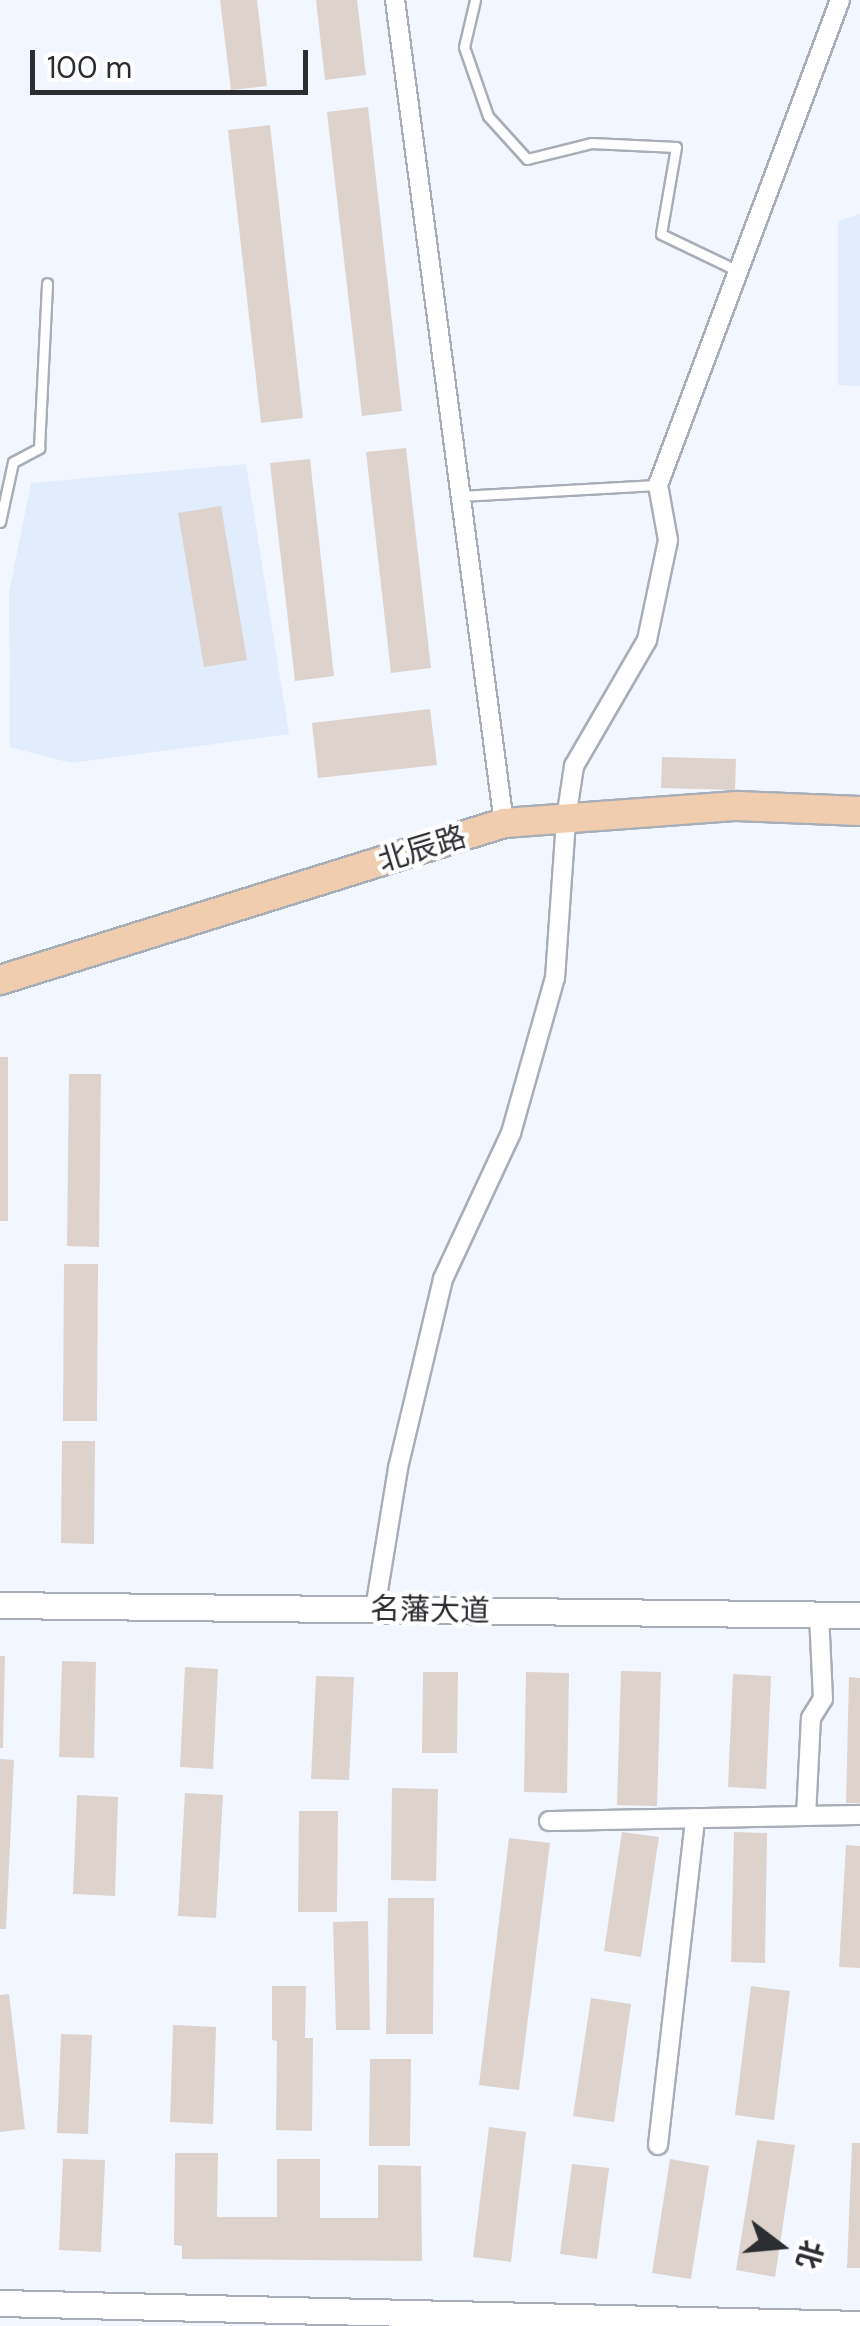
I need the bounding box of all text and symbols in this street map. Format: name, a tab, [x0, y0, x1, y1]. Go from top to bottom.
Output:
scale bar	[35, 30, 312, 92]
text: 100 m	[47, 48, 132, 87]
street label: 北辰路	[374, 819, 470, 879]
street label: 名藩大道	[370, 1591, 490, 1629]
north arrow	[730, 2196, 830, 2296]
text: 北	[788, 2236, 831, 2273]

